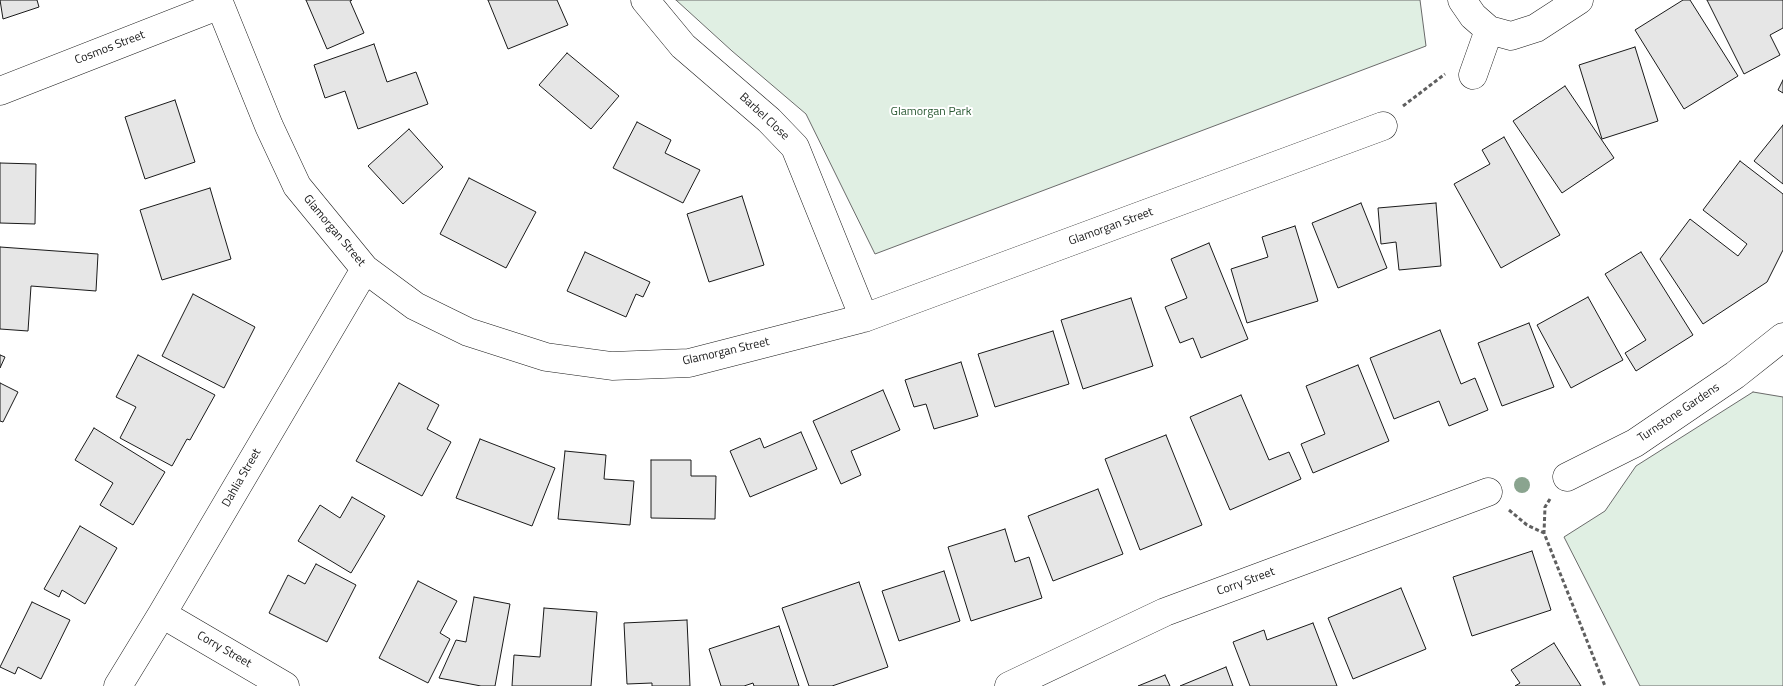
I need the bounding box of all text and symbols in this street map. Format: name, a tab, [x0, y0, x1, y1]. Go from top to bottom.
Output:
street label: Cosmos Street	[73, 28, 147, 68]
street label: Barbel Close	[736, 90, 792, 144]
park label: Glamorgan Park	[891, 105, 971, 119]
street label: Glamorgan Street	[300, 192, 368, 270]
street label: Glamorgan Street	[1067, 205, 1155, 249]
street label: Glamorgan Street	[681, 335, 771, 369]
street label: Turnstone Gardens	[1635, 380, 1723, 446]
street label: Dahlia Street	[219, 446, 265, 510]
street label: Corry Street	[1215, 565, 1277, 599]
street label: Corry Street	[194, 629, 254, 671]

